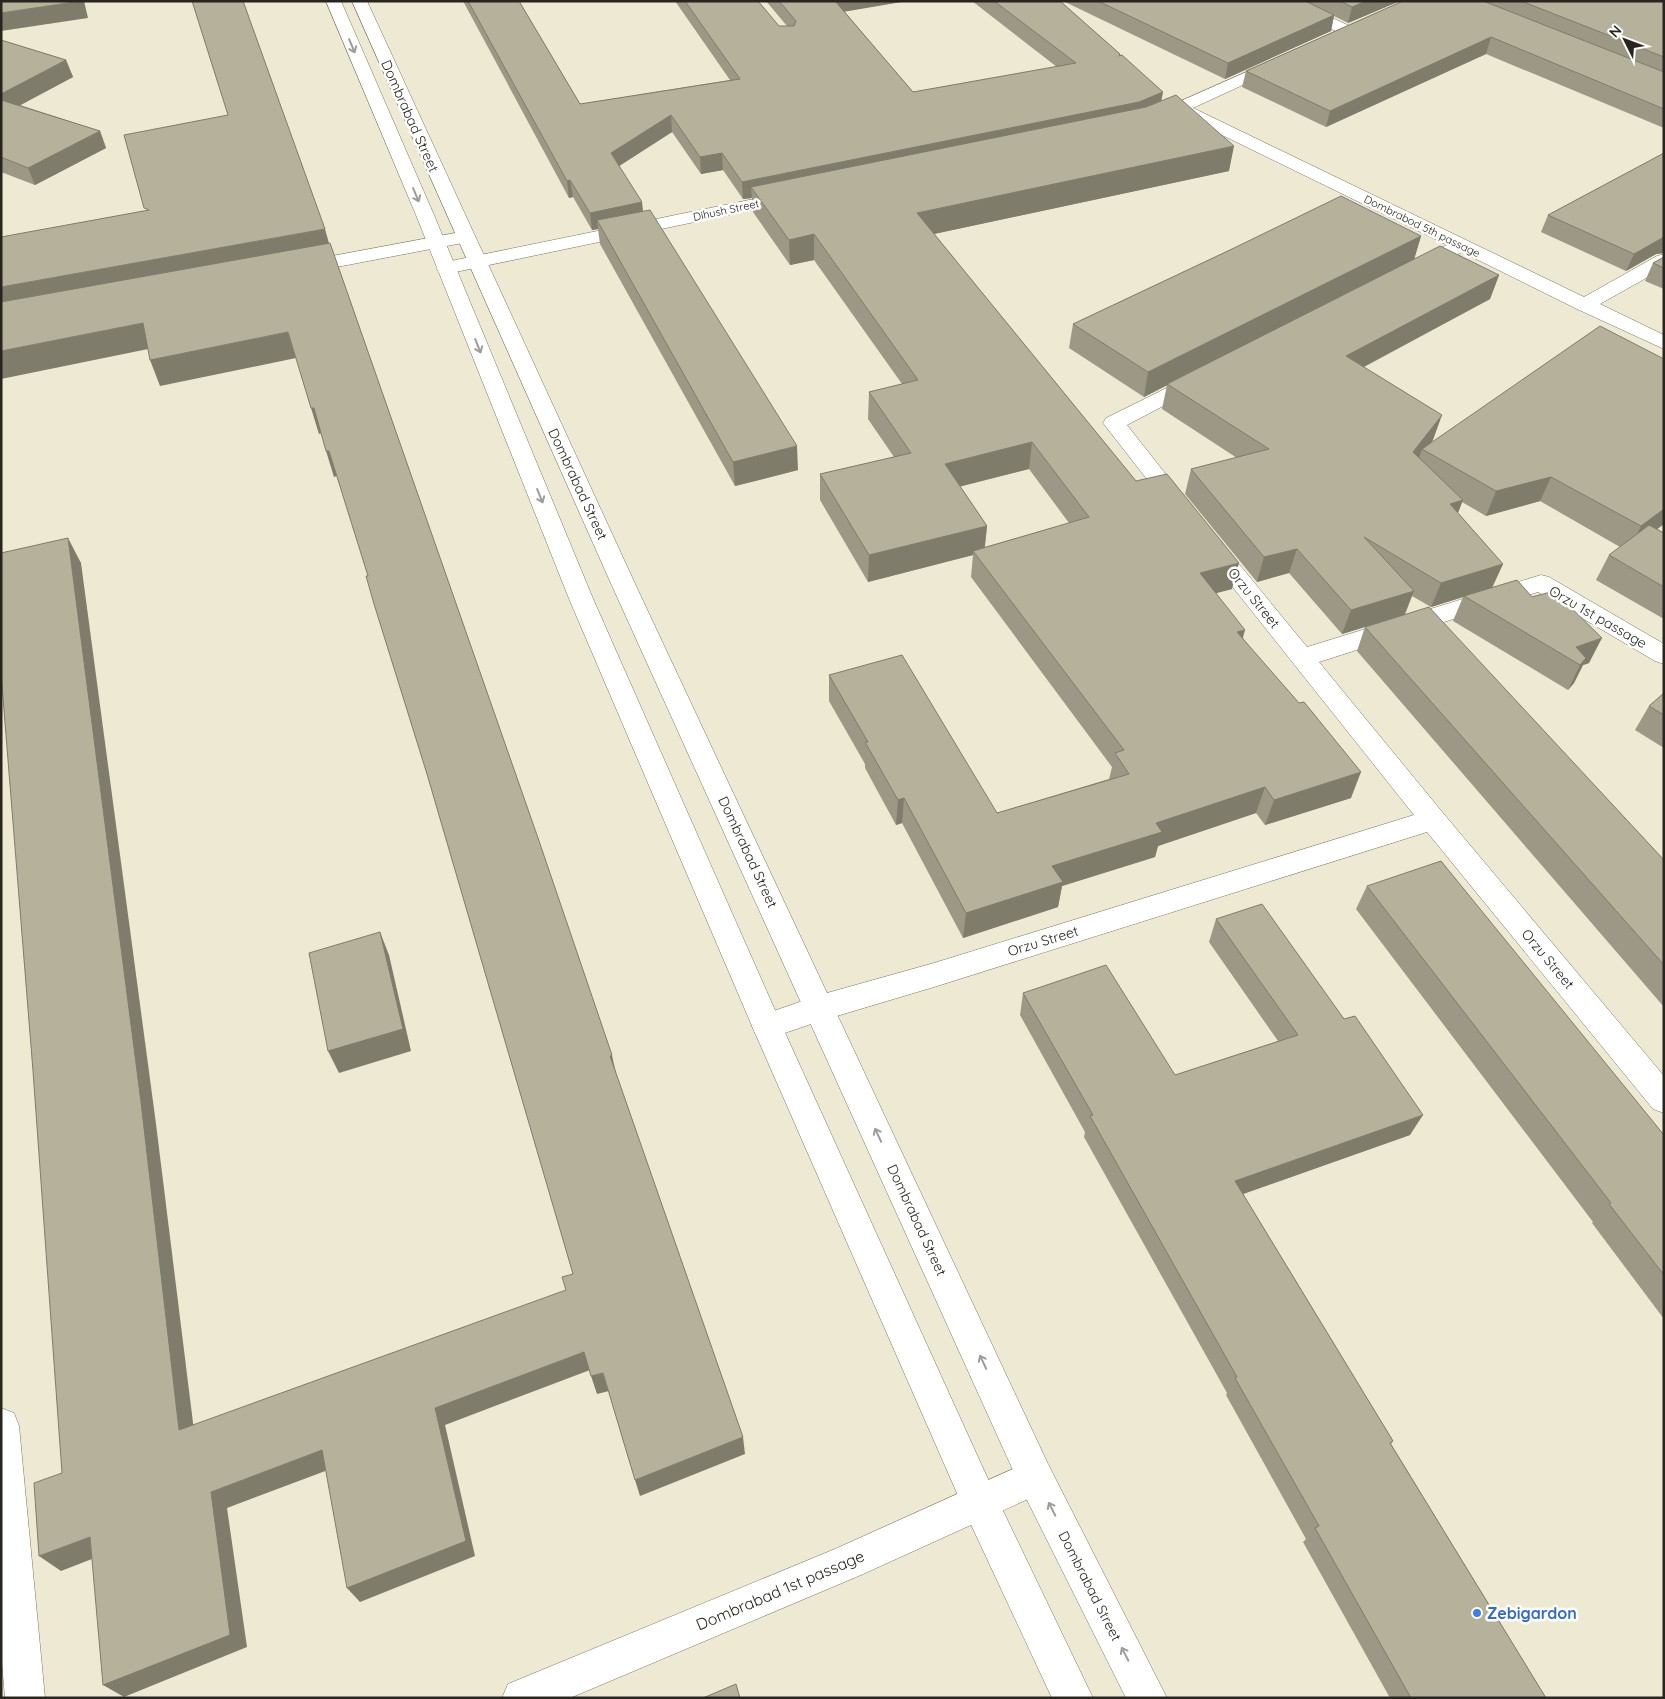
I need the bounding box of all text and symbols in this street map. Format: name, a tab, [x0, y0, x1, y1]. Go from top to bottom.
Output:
north arrow	[1600, 15, 1650, 65]
text: N	[1605, 21, 1625, 41]
one-way arrow	[348, 38, 358, 53]
street label: Dombrabad Street	[377, 57, 443, 175]
one-way arrow	[412, 187, 422, 202]
street label: Dombrabod 5th passage	[1362, 192, 1482, 260]
street label: Dihush Street	[692, 196, 761, 224]
one-way arrow	[474, 338, 483, 353]
street label: Dombrabad Street	[544, 425, 612, 543]
one-way arrow	[535, 488, 545, 503]
street label: Orzu Street	[1224, 564, 1284, 632]
street label: Orzu 1st passage	[1546, 582, 1650, 652]
street label: Dombrabad Street	[714, 793, 782, 911]
street label: Orzu Street	[1006, 922, 1081, 960]
street label: Orzu Street	[1518, 925, 1578, 993]
one-way arrow	[873, 1128, 883, 1143]
street label: Dombrabad Street	[883, 1161, 951, 1279]
one-way arrow	[977, 1355, 987, 1370]
one-way arrow	[1047, 1502, 1056, 1517]
street label: Dombrabad Street	[1054, 1528, 1126, 1644]
street label: Dombrabad 1st passage	[693, 1545, 867, 1635]
place label: Zebigardon	[1487, 1603, 1577, 1623]
marker: Zebigardon	[1471, 1607, 1483, 1619]
one-way arrow	[1120, 1647, 1129, 1662]

